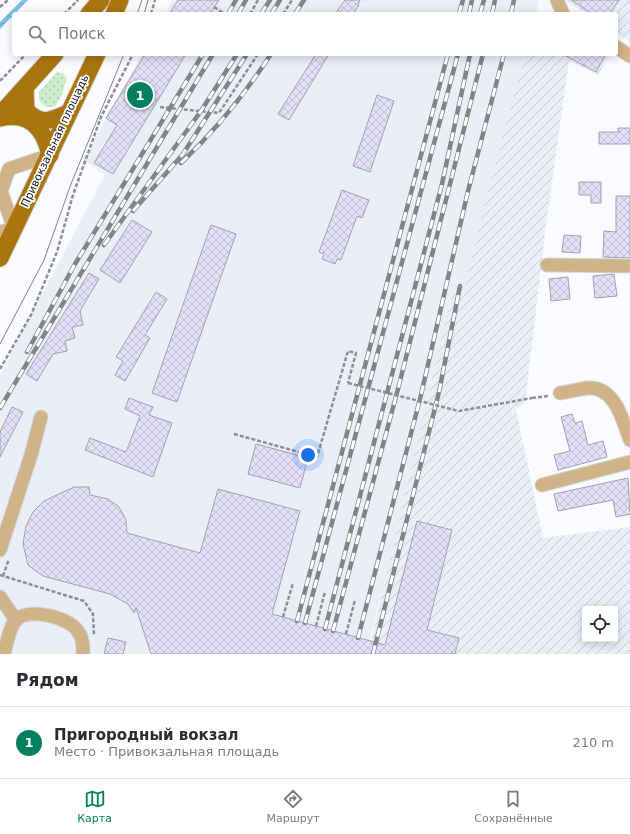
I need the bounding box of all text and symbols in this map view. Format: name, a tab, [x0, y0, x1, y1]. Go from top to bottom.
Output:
search box	[12, 12, 618, 56]
icon: search	[26, 23, 48, 45]
text: Поиск	[58, 25, 106, 43]
street label: Привокзальная площадь	[19, 73, 91, 209]
pin: 1	[127, 80, 153, 110]
your location	[298, 445, 318, 465]
map controls	[582, 606, 618, 642]
button: locate	[582, 606, 618, 642]
text: Рядом	[16, 670, 79, 690]
text: Пригородный вокзал	[54, 726, 239, 744]
text: 1	[24, 735, 34, 750]
text: 210 m	[572, 735, 614, 750]
text: Место · Привокзальная площадь	[54, 744, 279, 759]
tab: Карта	[77, 788, 112, 825]
tab: Маршрут	[267, 788, 320, 825]
tab: Сохранённые	[474, 788, 553, 825]

